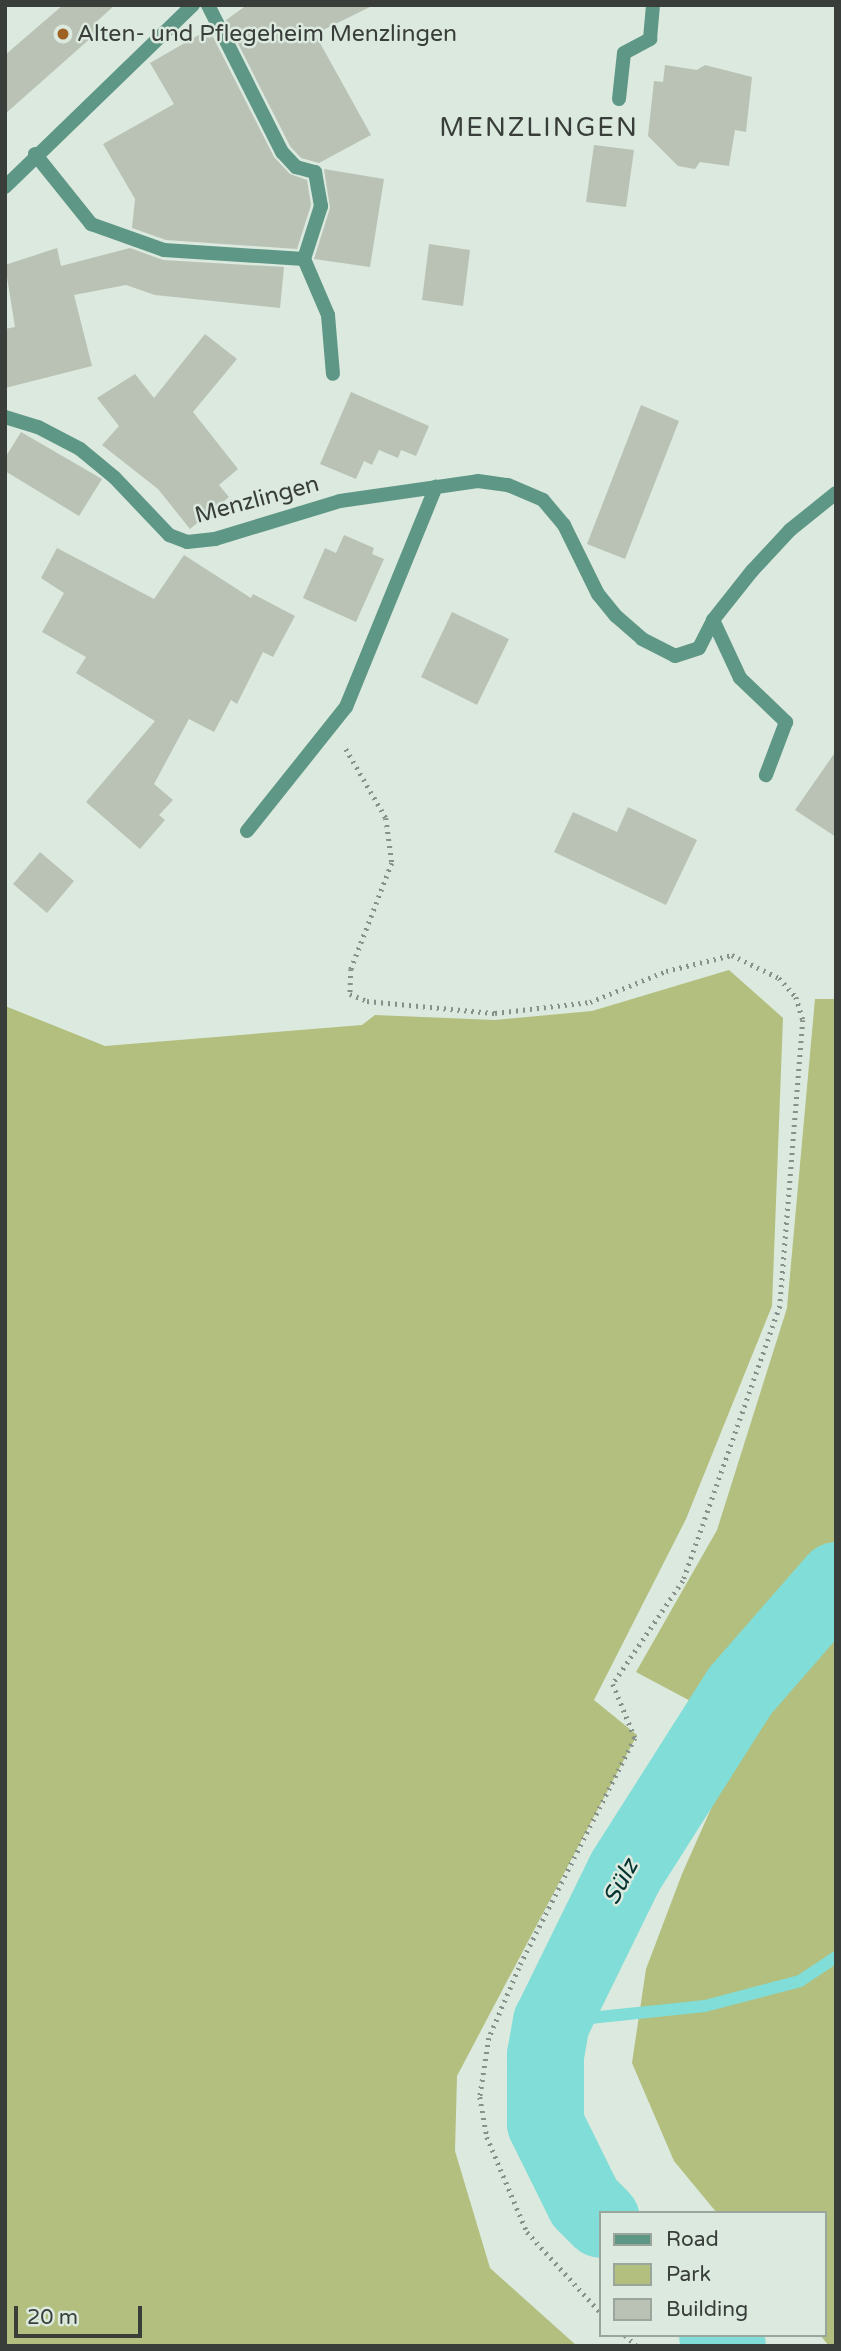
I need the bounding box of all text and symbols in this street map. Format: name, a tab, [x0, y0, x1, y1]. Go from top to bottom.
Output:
place label: Alten- und Pflegeheim Menzlingen	[77, 20, 457, 48]
marker: Alten- und Pflegeheim Menzlingen	[55, 26, 71, 42]
district label: MENZLINGEN	[440, 112, 638, 144]
street label: Menzlingen	[192, 470, 322, 530]
water label: Sülz	[597, 1854, 645, 1910]
legend	[600, 2211, 827, 2337]
text: Road	[666, 2227, 719, 2252]
text: Park	[666, 2262, 711, 2287]
scale bar	[18, 2292, 145, 2336]
text: Building	[666, 2297, 748, 2322]
text: 20 m	[27, 2305, 78, 2330]

